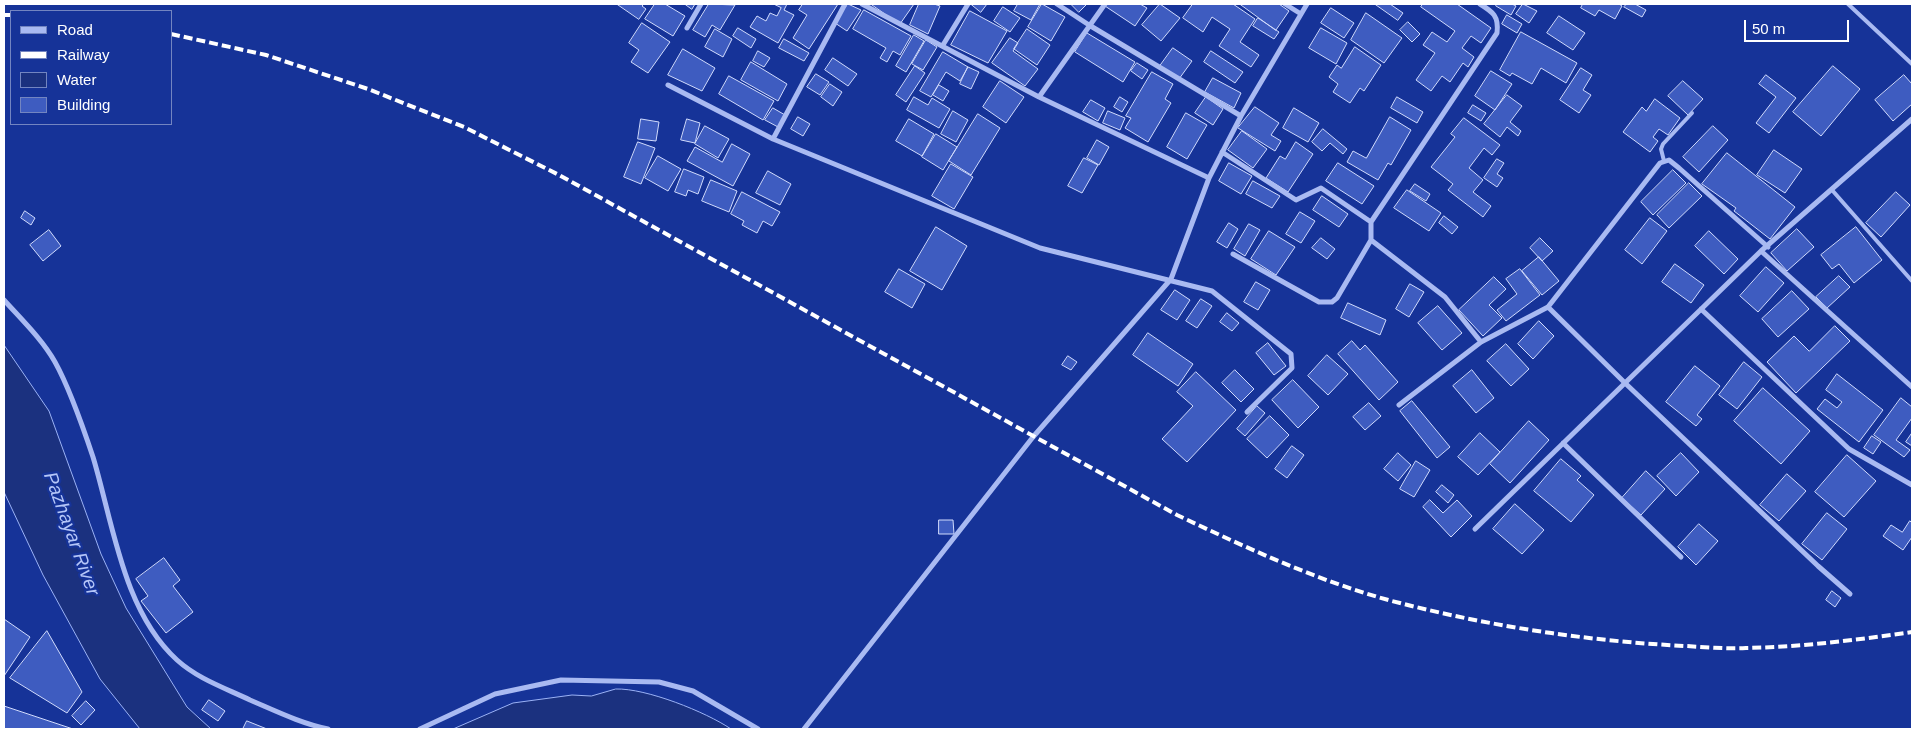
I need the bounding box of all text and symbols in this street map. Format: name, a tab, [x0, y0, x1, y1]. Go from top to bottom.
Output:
legend	[10, 10, 172, 125]
scale bar	[1746, 10, 1851, 42]
text: 50 m	[1752, 20, 1785, 37]
text: Road	[57, 21, 93, 38]
text: Railway	[57, 46, 110, 63]
text: Water	[57, 71, 96, 88]
text: Building	[57, 96, 110, 113]
water label: Pazhayar River	[38, 469, 104, 599]

